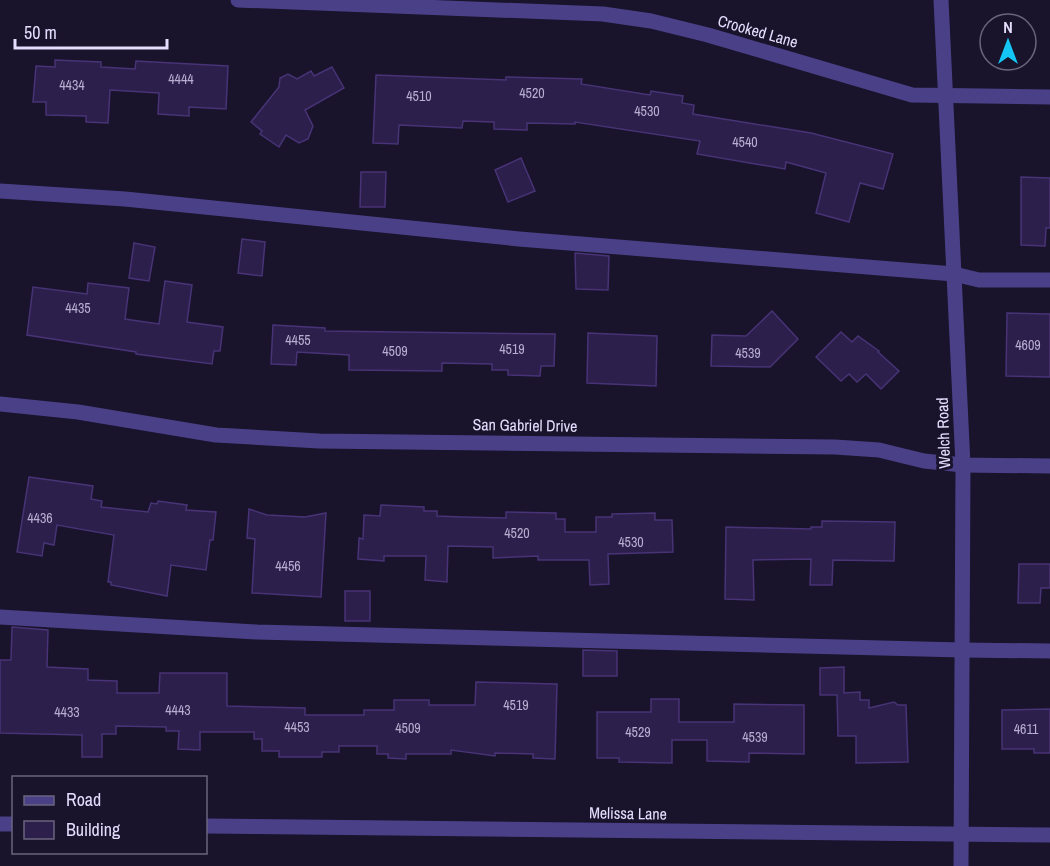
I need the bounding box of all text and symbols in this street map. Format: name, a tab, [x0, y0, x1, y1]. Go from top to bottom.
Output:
street label: Crooked Lane	[715, 9, 801, 53]
scale bar	[15, 12, 166, 50]
north arrow	[978, 12, 1038, 72]
text: N	[1003, 16, 1013, 38]
text: 50 m	[24, 20, 57, 45]
house number: 4444	[168, 70, 194, 88]
house number: 4434	[59, 76, 85, 94]
house number: 4520	[519, 84, 545, 102]
house number: 4510	[406, 87, 432, 105]
house number: 4530	[634, 102, 660, 120]
house number: 4540	[732, 133, 758, 151]
house number: 4435	[65, 299, 91, 317]
house number: 4455	[285, 331, 311, 349]
house number: 4609	[1015, 336, 1041, 354]
house number: 4519	[499, 340, 525, 358]
house number: 4509	[382, 342, 408, 360]
house number: 4539	[735, 344, 761, 362]
street label: Welch Road	[931, 397, 955, 469]
street label: San Gabriel Drive	[472, 413, 578, 437]
house number: 4436	[27, 509, 53, 527]
house number: 4520	[504, 524, 530, 542]
house number: 4530	[618, 533, 644, 551]
house number: 4456	[275, 557, 301, 575]
house number: 4519	[503, 696, 529, 714]
house number: 4443	[165, 701, 191, 719]
house number: 4433	[54, 703, 80, 721]
house number: 4453	[284, 718, 310, 736]
house number: 4509	[395, 719, 421, 737]
house number: 4611	[1014, 720, 1039, 738]
house number: 4529	[625, 723, 651, 741]
house number: 4539	[742, 728, 768, 746]
legend	[12, 776, 207, 854]
text: Road	[66, 787, 101, 812]
street label: Melissa Lane	[589, 801, 667, 825]
text: Building	[66, 817, 121, 842]

